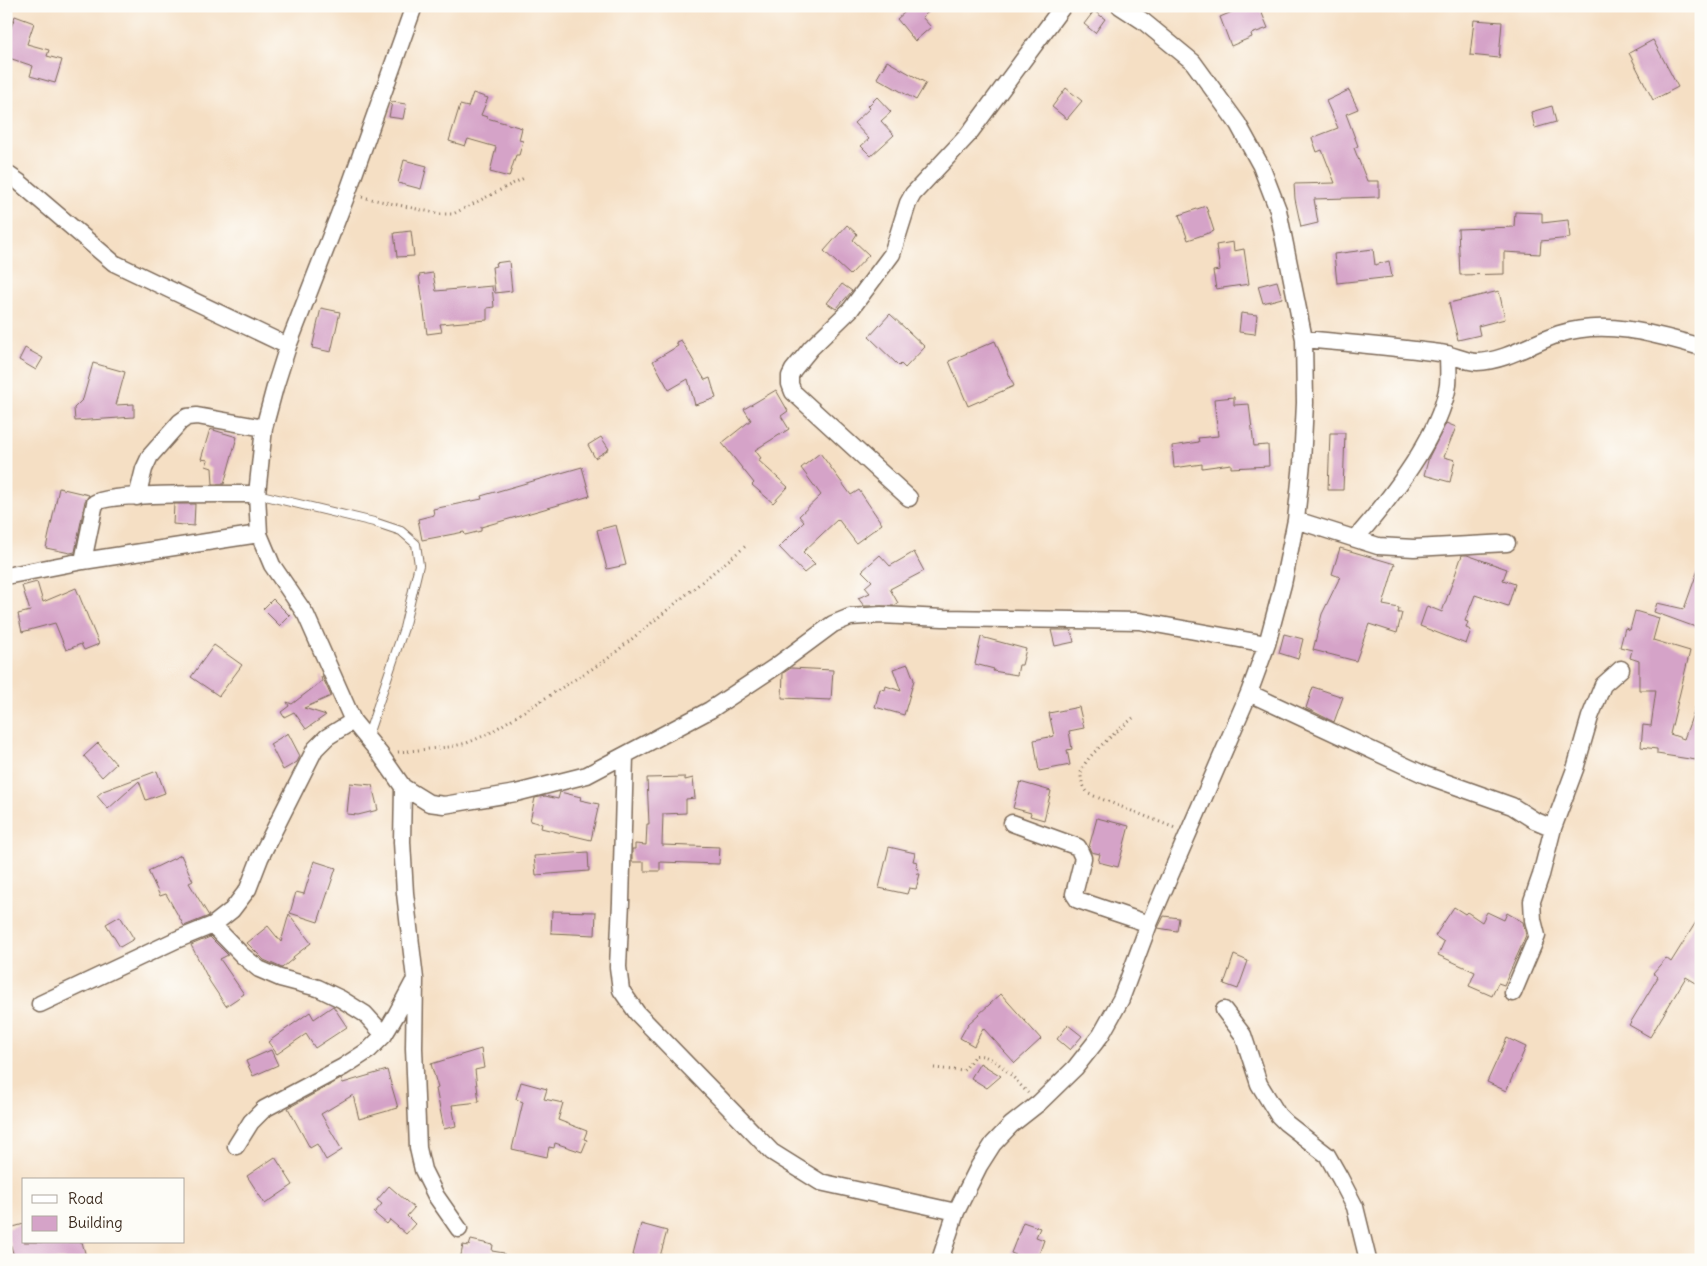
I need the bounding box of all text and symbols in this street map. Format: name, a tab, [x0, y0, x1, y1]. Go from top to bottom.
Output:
legend	[22, 1178, 185, 1244]
text: Road	[68, 1189, 103, 1208]
text: Building	[68, 1213, 123, 1232]

